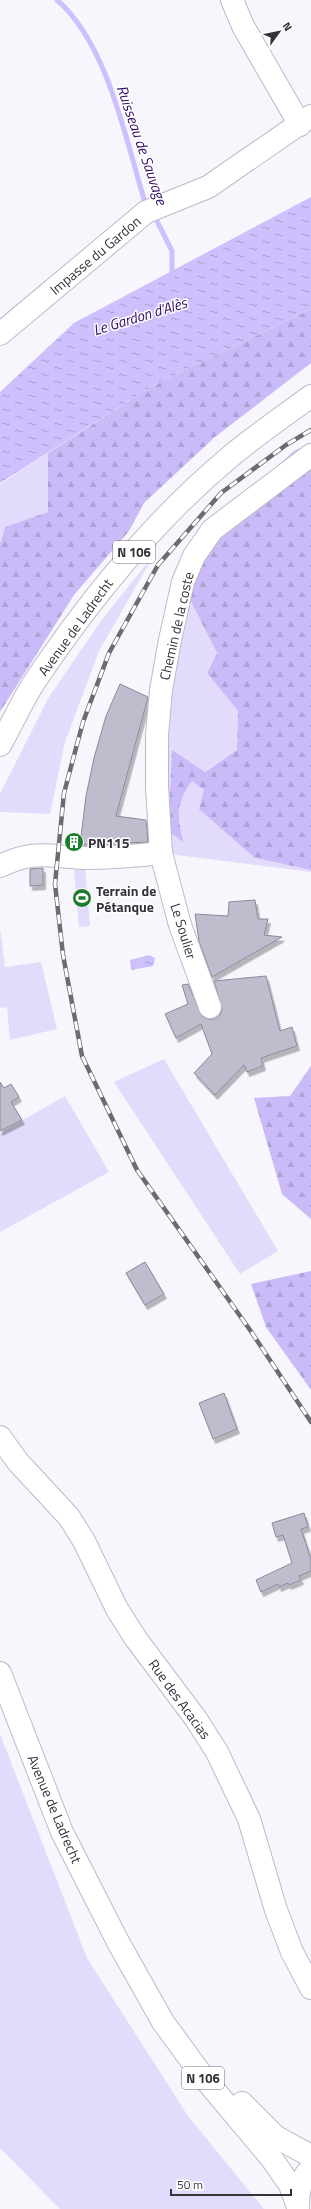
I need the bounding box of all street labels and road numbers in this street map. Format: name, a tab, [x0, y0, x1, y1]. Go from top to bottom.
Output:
street label: Impasse du Gardon	[45, 211, 145, 299]
road number: N 106	[113, 541, 155, 563]
street label: Chemin de la coste	[153, 570, 199, 682]
street label: Avenue de Ladrecht	[32, 574, 118, 680]
street label: Le Soulier	[166, 900, 202, 962]
street label: Rue des Acacias	[144, 1655, 216, 1743]
street label: Avenue de Ladrecht	[23, 1752, 87, 1866]
road number: N 106	[182, 2067, 224, 2089]

